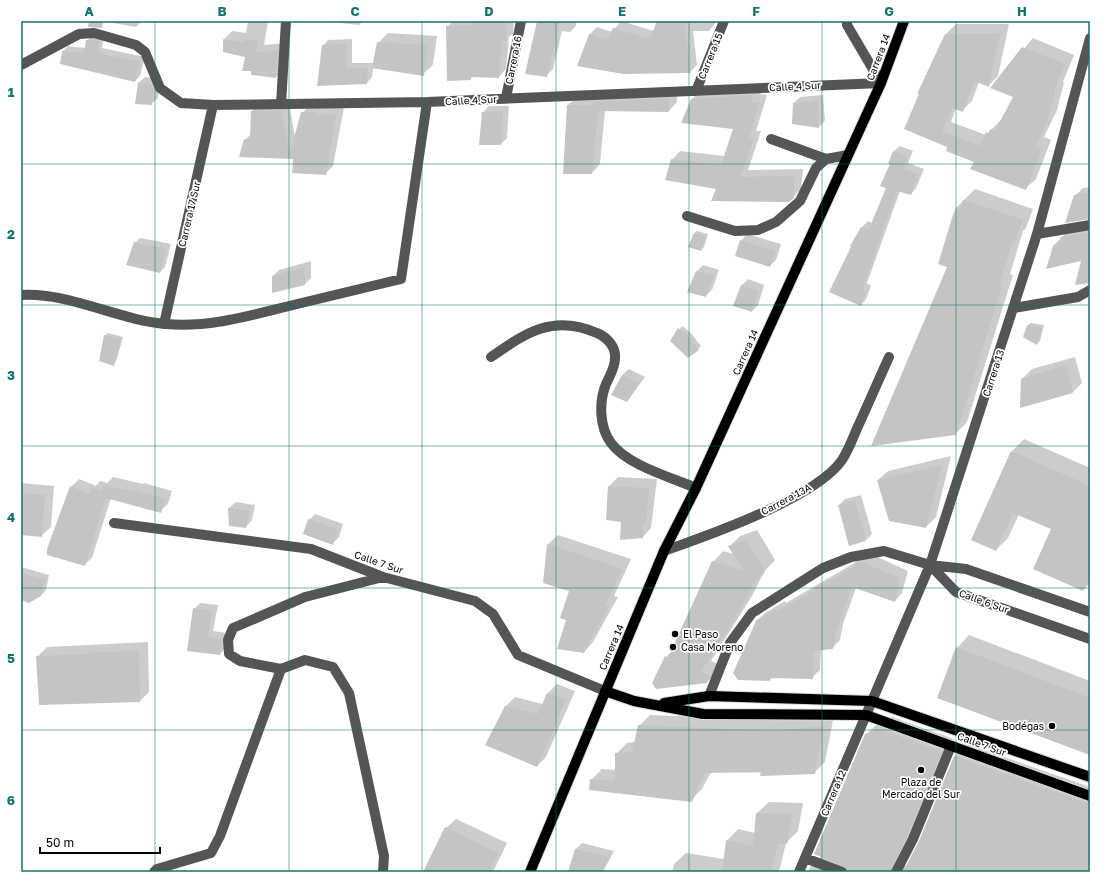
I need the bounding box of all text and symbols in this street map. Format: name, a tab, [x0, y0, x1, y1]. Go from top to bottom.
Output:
text: A	[84, 3, 94, 19]
text: B	[217, 3, 227, 19]
text: C	[350, 3, 360, 19]
text: D	[484, 3, 494, 19]
text: E	[618, 3, 626, 19]
text: F	[752, 3, 760, 19]
text: G	[884, 3, 894, 19]
text: H	[1017, 3, 1027, 19]
street label: Carrera 15	[695, 31, 725, 81]
street label: Carrera 14	[864, 32, 892, 82]
street label: Carrera 16	[502, 35, 524, 85]
street label: Calle 4 Sur	[769, 79, 821, 93]
text: 1	[8, 84, 15, 100]
street label: Calle 4 Sur	[445, 93, 497, 107]
street label: Carrera 17 Sur	[176, 180, 202, 248]
text: 2	[7, 226, 15, 242]
street label: Carrera 14	[730, 327, 760, 377]
street label: Carrera 13	[980, 348, 1006, 398]
text: 3	[7, 367, 15, 383]
street label: Carrera 13A	[759, 481, 813, 517]
text: 4	[7, 509, 15, 525]
street label: Calle 7 Sur	[353, 548, 405, 576]
street label: Calle 6 Sur	[958, 586, 1011, 616]
street label: Carrera 14	[596, 622, 626, 672]
place label: El Paso	[683, 628, 718, 640]
marker: El Paso	[670, 629, 680, 639]
place label: Casa Moreno	[681, 641, 743, 653]
marker: Casa Moreno	[668, 642, 678, 652]
text: 5	[7, 650, 15, 666]
place label: Bodégas	[1002, 720, 1044, 732]
marker: Bodégas	[1047, 721, 1057, 731]
street label: Calle 7 Sur	[956, 730, 1008, 758]
marker: Plaza de Mercado del Sur	[916, 765, 926, 775]
street label: Carrera 12	[818, 768, 848, 818]
place label: Plaza de Mercado del Sur	[882, 776, 960, 800]
text: 6	[7, 792, 15, 808]
scale bar	[40, 829, 160, 855]
text: 50 m	[46, 835, 74, 850]

